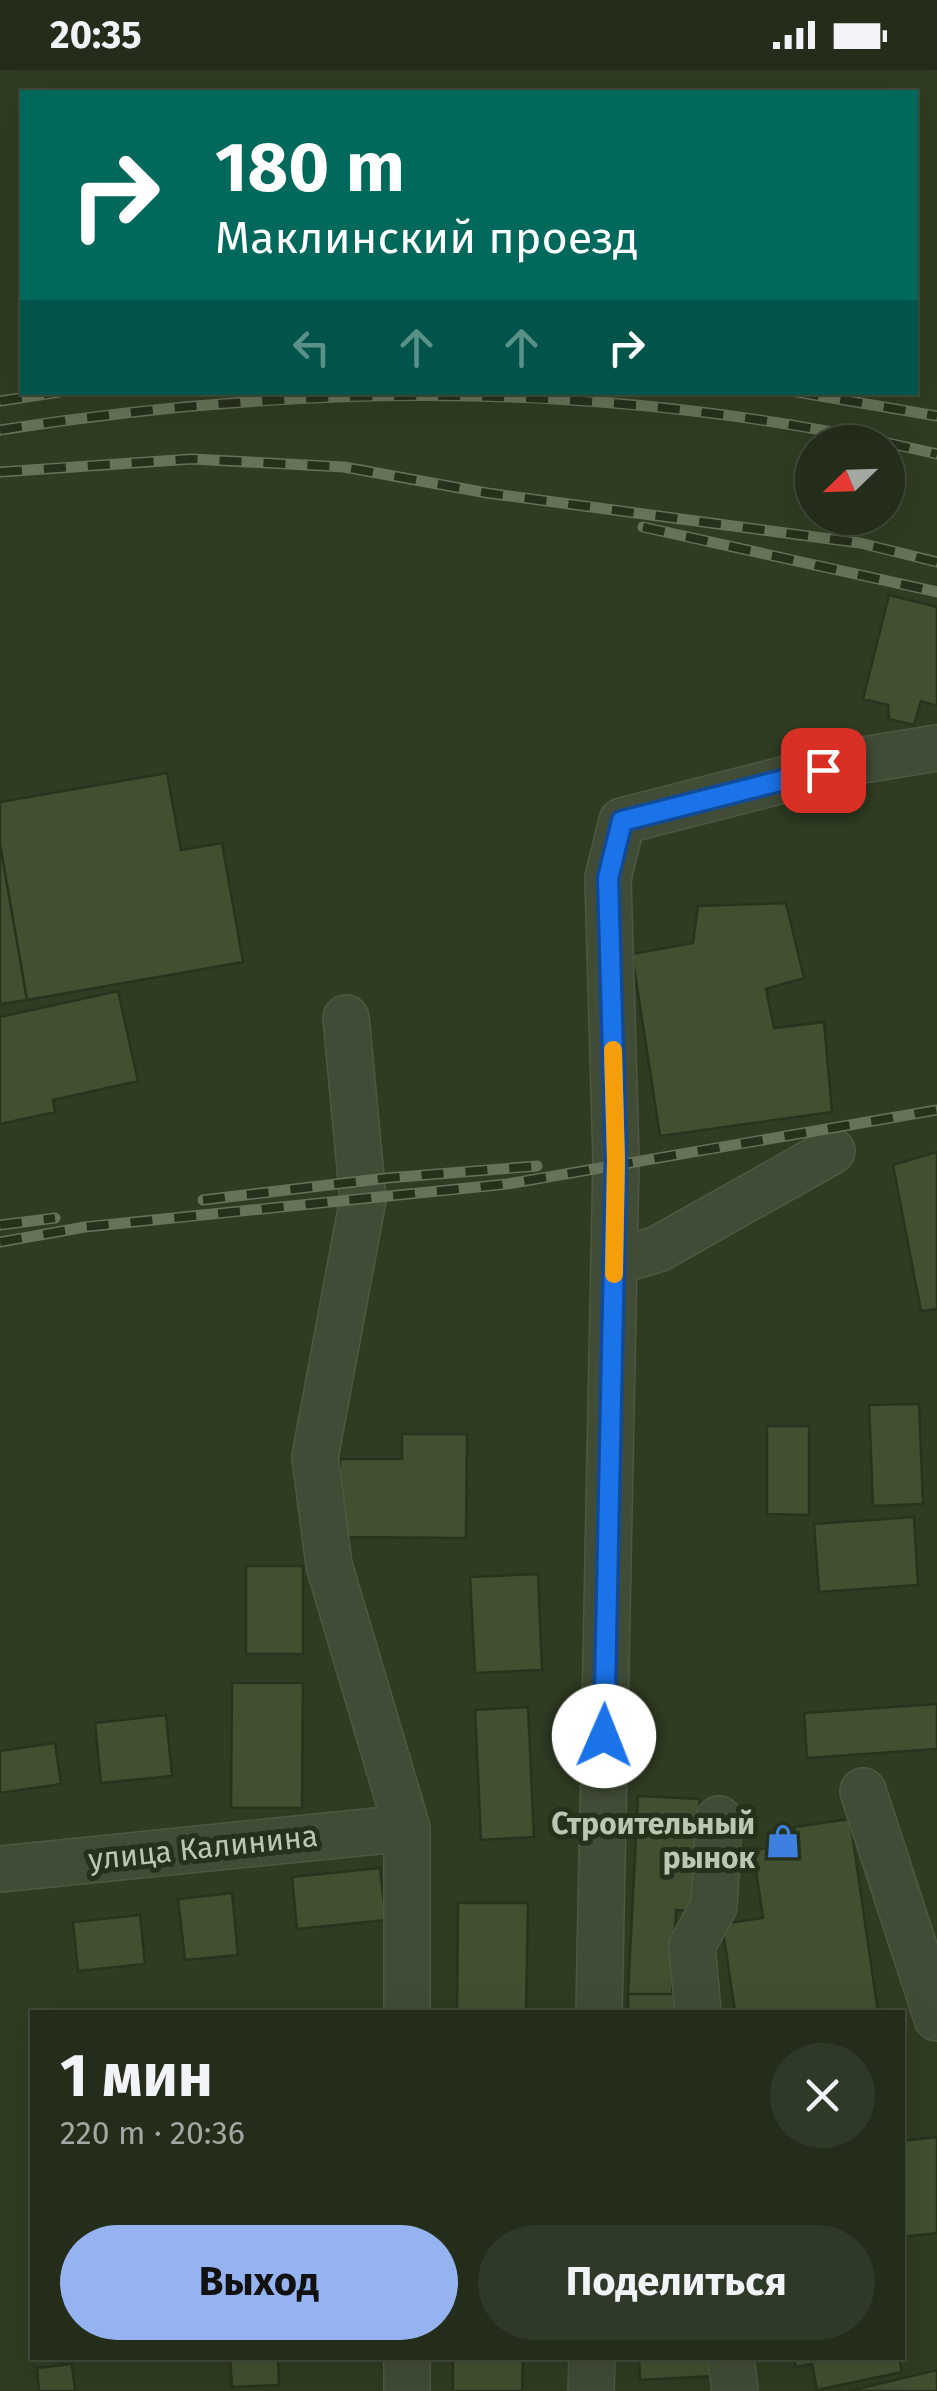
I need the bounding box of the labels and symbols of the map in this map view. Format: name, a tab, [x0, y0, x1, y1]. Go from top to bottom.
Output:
north arrow	[795, 425, 905, 535]
pin	[781, 728, 866, 813]
position arrow	[552, 1684, 656, 1788]
place label: Строительный рынок	[551, 1806, 756, 1876]
street label: улица Калинина	[86, 1818, 320, 1878]
shop icon: Строительный рынок	[764, 1822, 802, 1860]

